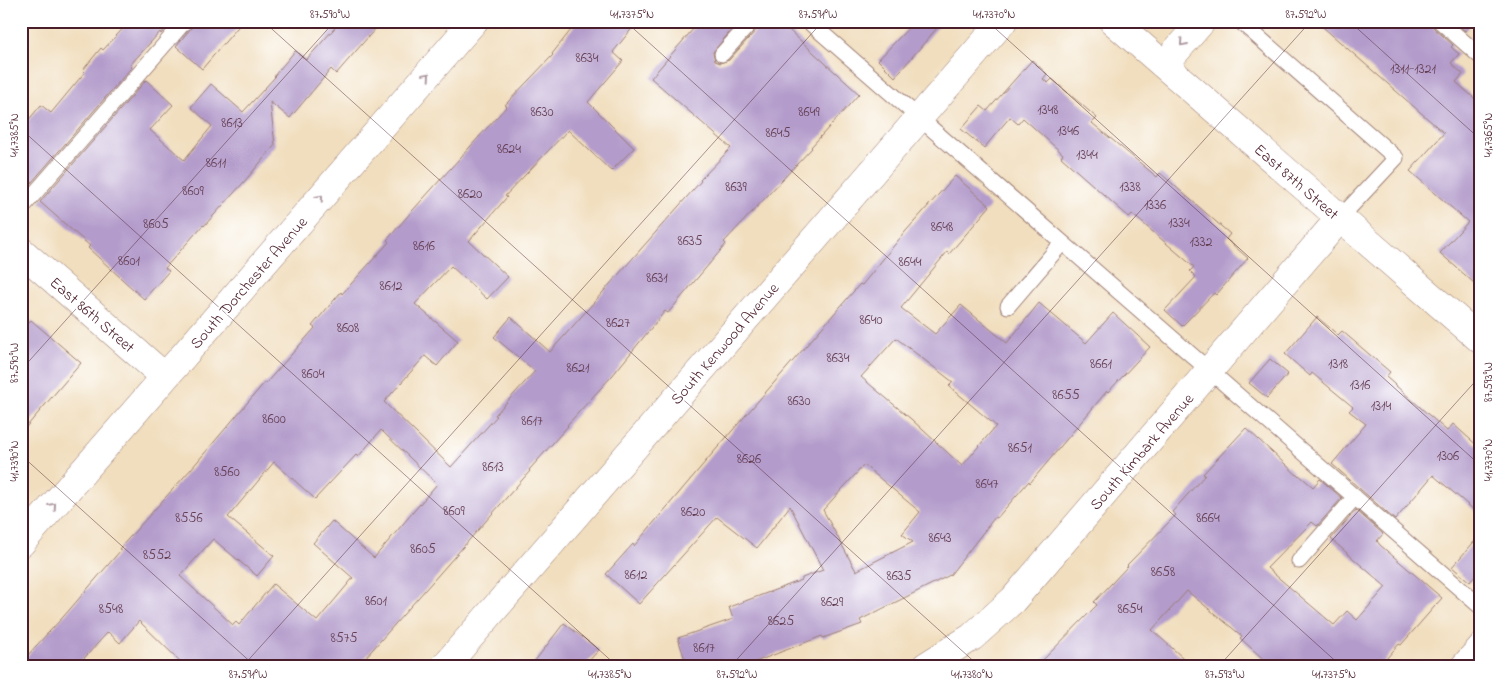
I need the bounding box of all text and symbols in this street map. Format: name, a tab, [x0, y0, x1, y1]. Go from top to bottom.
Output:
text: 87.590°W	[310, 6, 350, 24]
text: 41.7375°N	[610, 6, 654, 24]
text: 87.591°W	[799, 6, 837, 24]
text: 41.7370°N	[973, 6, 1015, 24]
text: 87.592°W	[1286, 6, 1326, 24]
one-way arrow	[1180, 38, 1189, 47]
house number: 8634	[576, 48, 599, 69]
house number: 1311-1321	[1390, 59, 1437, 80]
one-way arrow	[421, 72, 430, 81]
house number: 1348	[1037, 100, 1059, 121]
house number: 8630	[530, 102, 554, 123]
house number: 8649	[798, 102, 820, 123]
text: 41.7385°N	[6, 113, 24, 157]
house number: 8613	[221, 113, 243, 134]
text: 41.7365°N	[1480, 113, 1498, 157]
house number: 1346	[1057, 121, 1079, 142]
house number: 8645	[765, 123, 791, 144]
house number: 8624	[497, 139, 521, 160]
street label: East 87th Street	[1248, 139, 1344, 227]
house number: 1344	[1076, 145, 1098, 166]
house number: 8611	[206, 153, 227, 174]
house number: 8639	[725, 177, 747, 198]
house number: 1338	[1119, 177, 1141, 198]
house number: 8609	[182, 181, 205, 202]
house number: 8620	[458, 184, 482, 205]
one-way arrow	[315, 195, 324, 204]
house number: 1336	[1144, 195, 1166, 216]
street label: South Dorchester Avenue	[185, 211, 315, 355]
house number: 1334	[1168, 213, 1190, 234]
house number: 8605	[143, 214, 169, 235]
house number: 8648	[931, 217, 953, 238]
house number: 8635	[677, 231, 703, 252]
house number: 1332	[1190, 232, 1213, 253]
house number: 8616	[413, 236, 435, 257]
house number: 8601	[118, 251, 140, 272]
house number: 8644	[899, 252, 922, 273]
house number: 8631	[646, 268, 668, 289]
street label: East 86th Street	[44, 272, 140, 360]
house number: 8612	[380, 276, 402, 297]
street label: South Kenwood Avenue	[666, 277, 786, 411]
house number: 8640	[859, 310, 883, 331]
house number: 8627	[606, 313, 630, 334]
house number: 8608	[337, 318, 359, 339]
text: 87.590°W	[6, 343, 24, 383]
house number: 8634	[827, 348, 850, 369]
house number: 8661	[1090, 354, 1113, 375]
house number: 1318	[1328, 354, 1348, 375]
house number: 8621	[567, 358, 590, 379]
text: 87.593°W	[1480, 362, 1498, 402]
house number: 8604	[301, 364, 325, 385]
house number: 1316	[1350, 375, 1370, 396]
house number: 8655	[1052, 385, 1080, 406]
street label: South Kimbark Avenue	[1085, 388, 1201, 516]
house number: 8630	[787, 391, 811, 412]
house number: 1314	[1371, 396, 1391, 417]
house number: 8600	[262, 409, 286, 430]
house number: 8617	[521, 411, 543, 432]
house number: 8651	[1008, 438, 1032, 459]
text: 41.7370°N	[1480, 439, 1498, 481]
text: 41.7390°N	[6, 440, 24, 482]
house number: 1306	[1437, 446, 1459, 467]
house number: 8626	[737, 449, 761, 470]
house number: 8613	[482, 457, 504, 478]
house number: 8560	[214, 462, 240, 483]
house number: 8647	[976, 474, 999, 495]
house number: 8609	[443, 501, 466, 522]
house number: 8620	[681, 502, 705, 523]
one-way arrow	[47, 503, 56, 512]
house number: 8556	[175, 508, 203, 529]
house number: 8664	[1196, 508, 1220, 529]
house number: 8643	[929, 528, 952, 549]
house number: 8605	[410, 539, 436, 560]
house number: 8552	[143, 545, 171, 566]
house number: 8658	[1151, 562, 1175, 583]
house number: 8612	[625, 565, 647, 586]
house number: 8635	[886, 566, 912, 587]
house number: 8601	[365, 591, 387, 612]
house number: 8629	[821, 592, 844, 613]
house number: 8548	[99, 599, 123, 620]
house number: 8654	[1117, 599, 1143, 620]
house number: 8625	[768, 611, 794, 632]
house number: 8575	[330, 628, 358, 649]
house number: 8617	[693, 638, 715, 659]
text: 87.591°W	[229, 666, 267, 684]
text: 41.7385°N	[588, 666, 632, 684]
text: 87.592°W	[717, 666, 757, 684]
text: 41.7380°N	[951, 666, 993, 684]
text: 87.593°W	[1205, 666, 1245, 684]
text: 41.7375°N	[1312, 666, 1356, 684]

